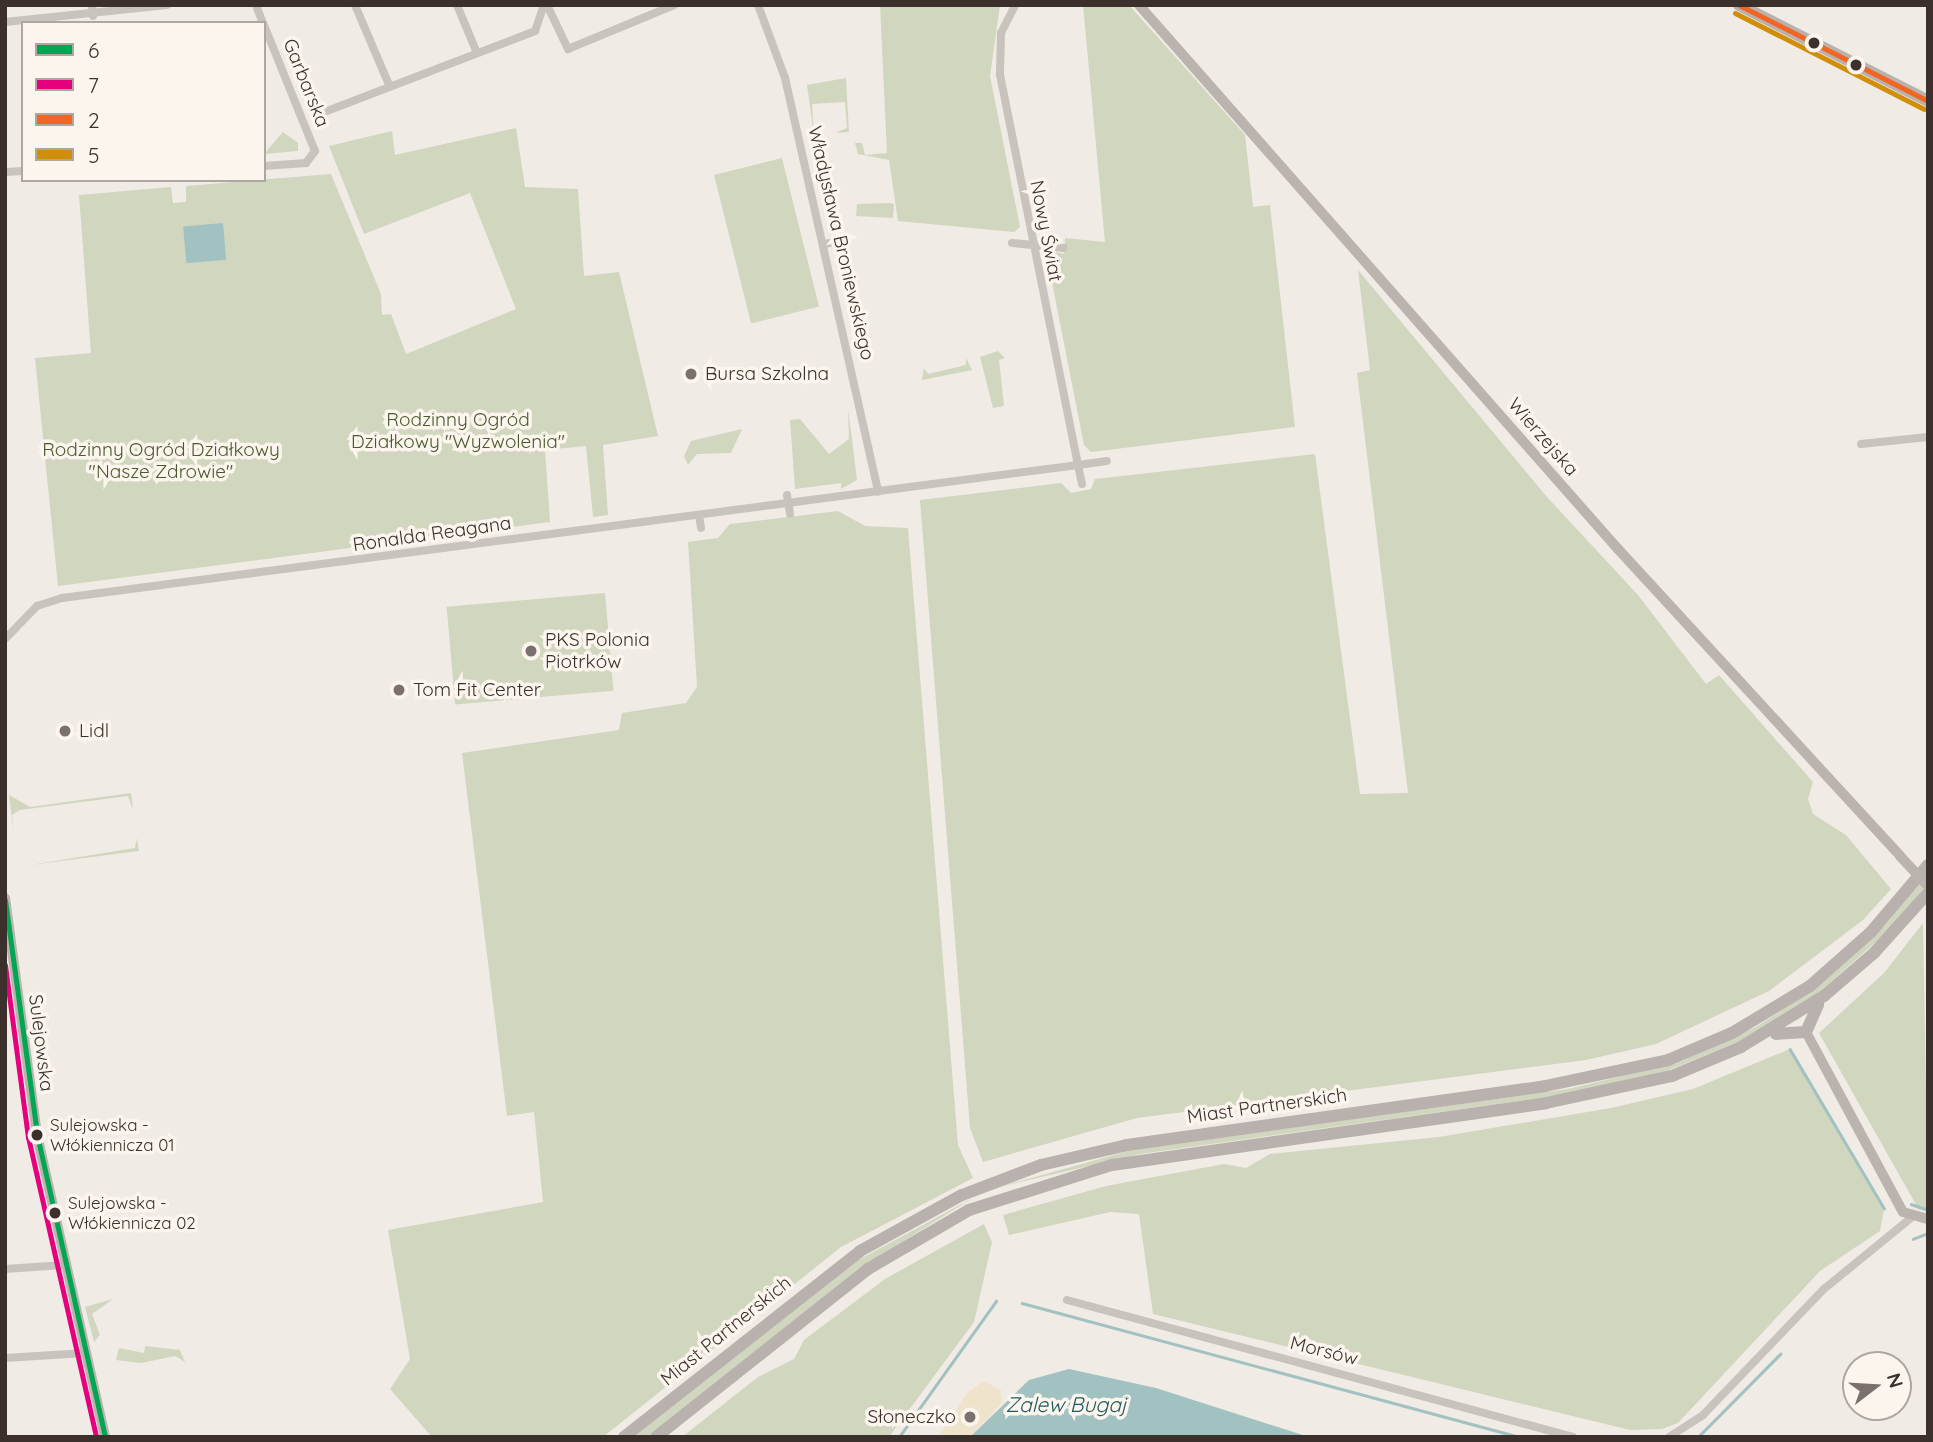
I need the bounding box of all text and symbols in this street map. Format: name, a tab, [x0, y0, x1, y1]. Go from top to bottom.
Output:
legend	[21, 21, 266, 182]
street label: Garbarska	[278, 36, 334, 130]
unlabelled marker	[1807, 36, 1821, 50]
text: 6	[88, 37, 99, 63]
unlabelled marker	[1849, 58, 1863, 72]
text: 7	[88, 72, 99, 98]
text: 2	[88, 107, 100, 133]
street label: Władysława Broniewskiego	[803, 124, 879, 362]
text: 5	[88, 142, 99, 168]
street label: Nowy Świat	[1025, 178, 1067, 284]
place label: Bursa Szkolna	[705, 363, 829, 385]
marker: Bursa Szkolna	[683, 366, 699, 382]
street label: Wierzejska	[1503, 393, 1583, 481]
park label: Rodzinny Ogród Działkowy "Wyzwolenia"	[351, 409, 565, 453]
park label: Rodzinny Ogród Działkowy "Nasze Zdrowie"	[42, 439, 280, 483]
street label: Ronalda Reagana	[351, 512, 513, 556]
place label: PKS Polonia Piotrków	[545, 629, 650, 673]
marker: PKS Polonia Piotrków	[523, 643, 539, 659]
place label: Tom Fit Center	[413, 679, 541, 701]
marker: Tom Fit Center	[391, 682, 407, 698]
place label: Lidl	[79, 720, 109, 742]
marker: Lidl	[57, 723, 73, 739]
street label: Sulejowska	[24, 993, 58, 1093]
street label: Miast Partnerskich	[1186, 1083, 1348, 1129]
place label: Sulejowska - Włókiennicza 01	[50, 1115, 175, 1155]
marker: Sulejowska - Włókiennicza 01	[30, 1128, 44, 1142]
place label: Sulejowska - Włókiennicza 02	[68, 1193, 196, 1233]
marker: Sulejowska - Włókiennicza 02	[48, 1206, 62, 1220]
street label: Miast Partnerskich	[656, 1271, 796, 1391]
street label: Morsów	[1288, 1332, 1360, 1370]
north arrow	[1842, 1351, 1912, 1421]
text: N	[1882, 1370, 1909, 1391]
water label: Zalew Bugaj	[1005, 1391, 1127, 1417]
place label: Słoneczko	[868, 1406, 956, 1428]
marker: Słoneczko	[962, 1409, 978, 1425]

